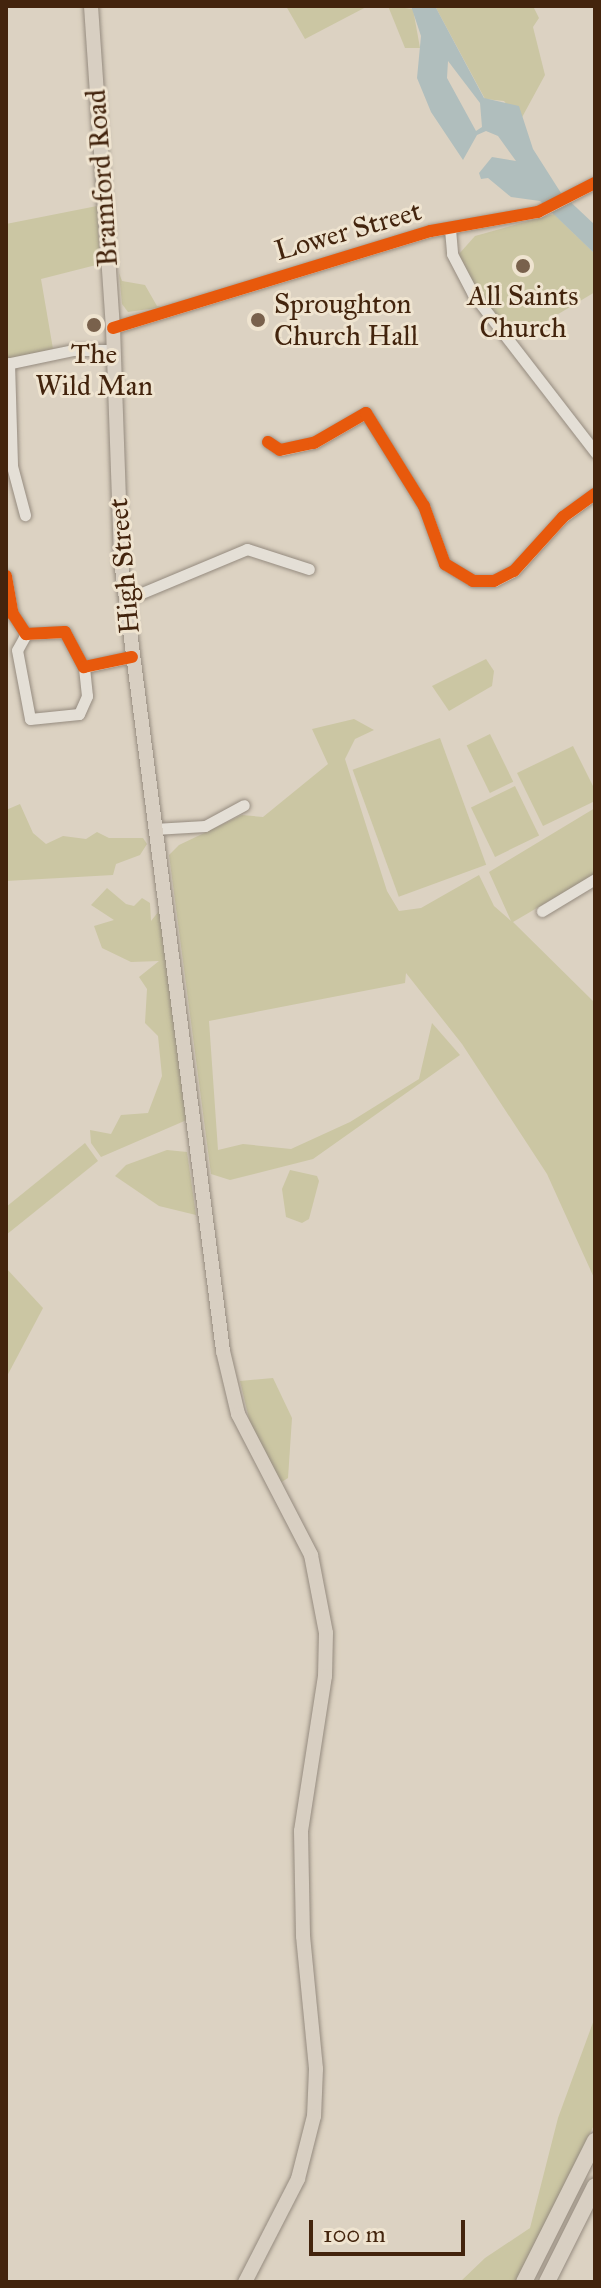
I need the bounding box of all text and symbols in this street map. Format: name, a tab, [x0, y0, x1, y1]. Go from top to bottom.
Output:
street label: Bramford Road	[79, 88, 125, 268]
street label: Lower Street	[271, 194, 425, 268]
marker: All Saints Church	[514, 257, 532, 275]
place label: All Saints Church	[468, 279, 578, 345]
place label: Sproughton Church Hall	[274, 287, 418, 353]
marker: Sproughton Church Hall	[249, 311, 267, 329]
marker: The Wild Man	[85, 316, 103, 334]
place label: The Wild Man	[35, 337, 153, 403]
street label: High Street	[101, 497, 147, 635]
scale bar	[313, 2204, 469, 2254]
text: 100 m	[323, 2219, 386, 2249]

